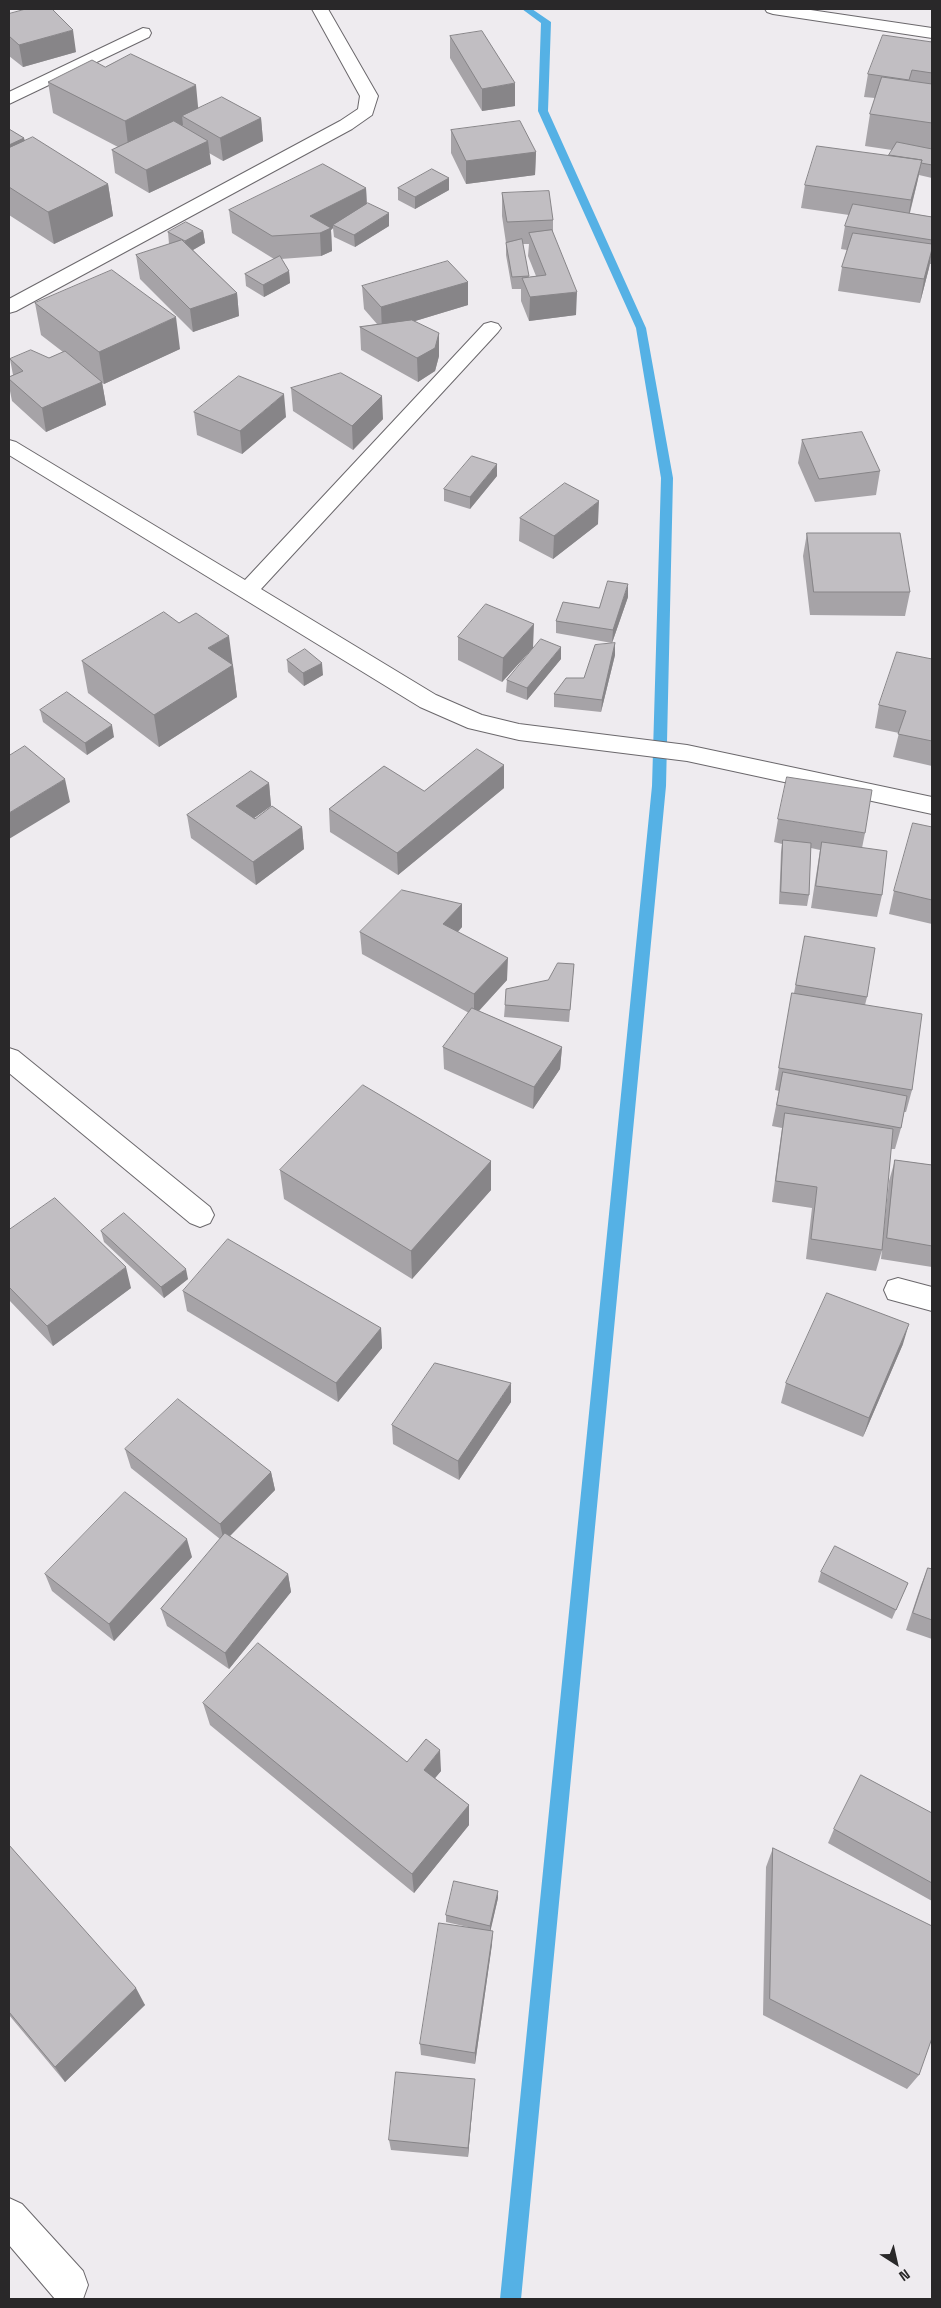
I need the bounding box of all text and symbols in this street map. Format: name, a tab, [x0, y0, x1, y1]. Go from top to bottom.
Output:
north arrow	[871, 2238, 921, 2288]
text: N	[896, 2265, 914, 2285]

